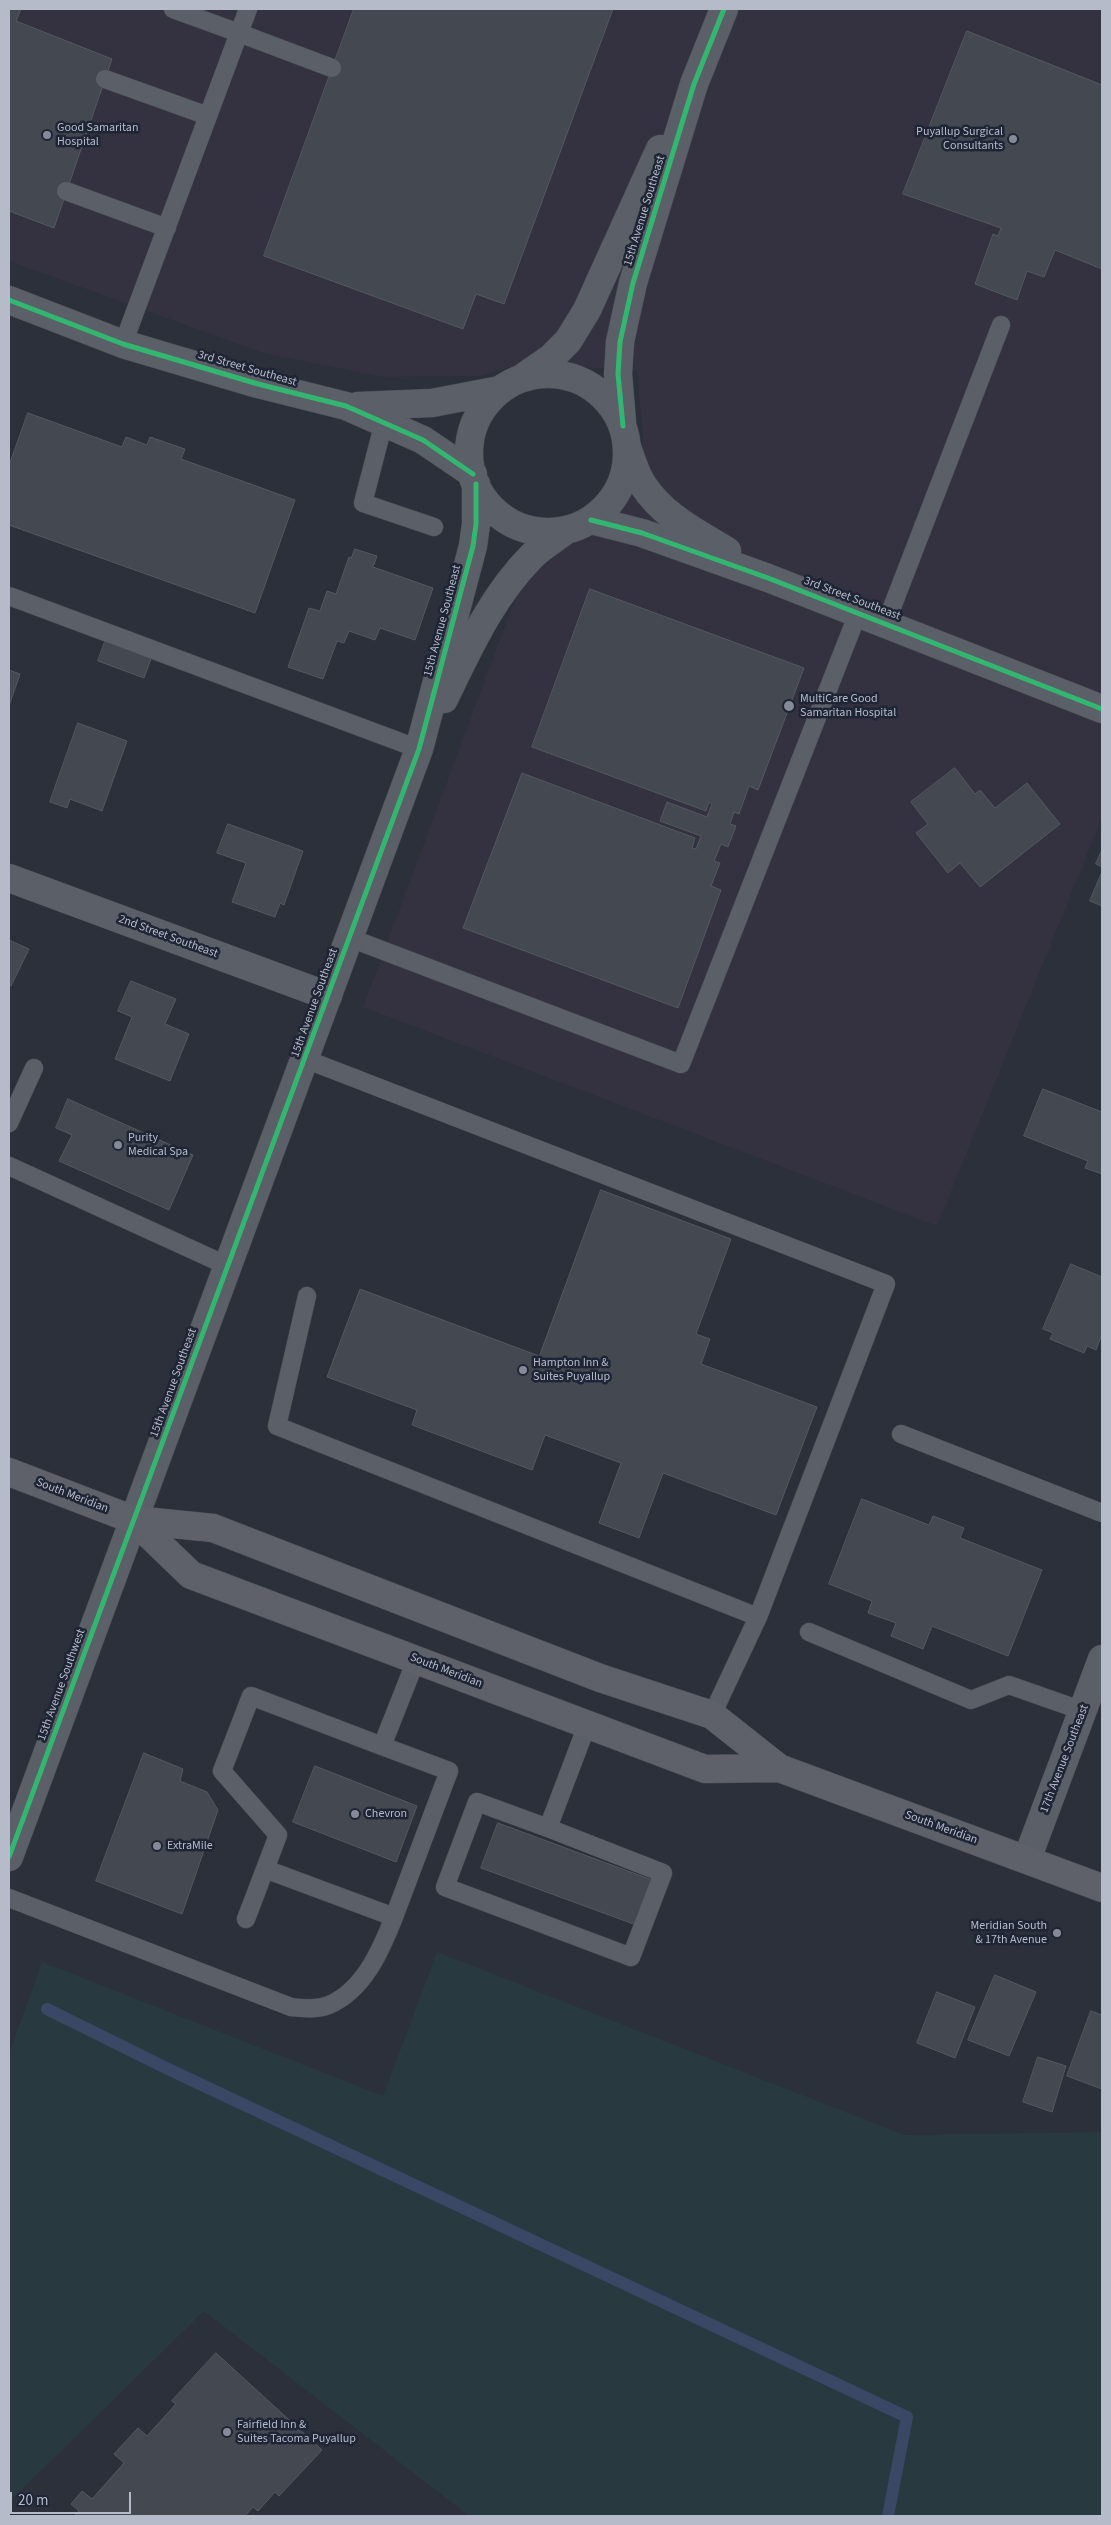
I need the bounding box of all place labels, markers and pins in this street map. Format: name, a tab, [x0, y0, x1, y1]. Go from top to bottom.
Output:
place label: Good Samaritan Hospital	[57, 121, 138, 149]
place label: Puyallup Surgical Consultants	[916, 125, 1003, 153]
marker: Good Samaritan Hospital	[41, 129, 53, 141]
marker: Puyallup Surgical Consultants	[1007, 133, 1019, 145]
place label: MultiCare Good Samaritan Hospital	[800, 692, 896, 720]
marker: MultiCare Good Samaritan Hospital	[782, 699, 796, 713]
place label: Purity Medical Spa	[128, 1131, 188, 1159]
marker: Purity Medical Spa	[112, 1139, 124, 1151]
place label: Hampton Inn & Suites Puyallup	[533, 1356, 610, 1384]
marker: Hampton Inn & Suites Puyallup	[517, 1364, 529, 1376]
place label: Chevron	[365, 1807, 407, 1821]
marker: Chevron	[349, 1808, 361, 1820]
place label: ExtraMile	[167, 1839, 213, 1853]
marker: ExtraMile	[151, 1840, 163, 1852]
place label: Meridian South & 17th Avenue	[971, 1919, 1047, 1947]
marker: Meridian South & 17th Avenue	[1051, 1927, 1063, 1939]
place label: Fairfield Inn & Suites Tacoma Puyallup	[237, 2418, 356, 2446]
marker: Fairfield Inn & Suites Tacoma Puyallup	[221, 2426, 233, 2438]

